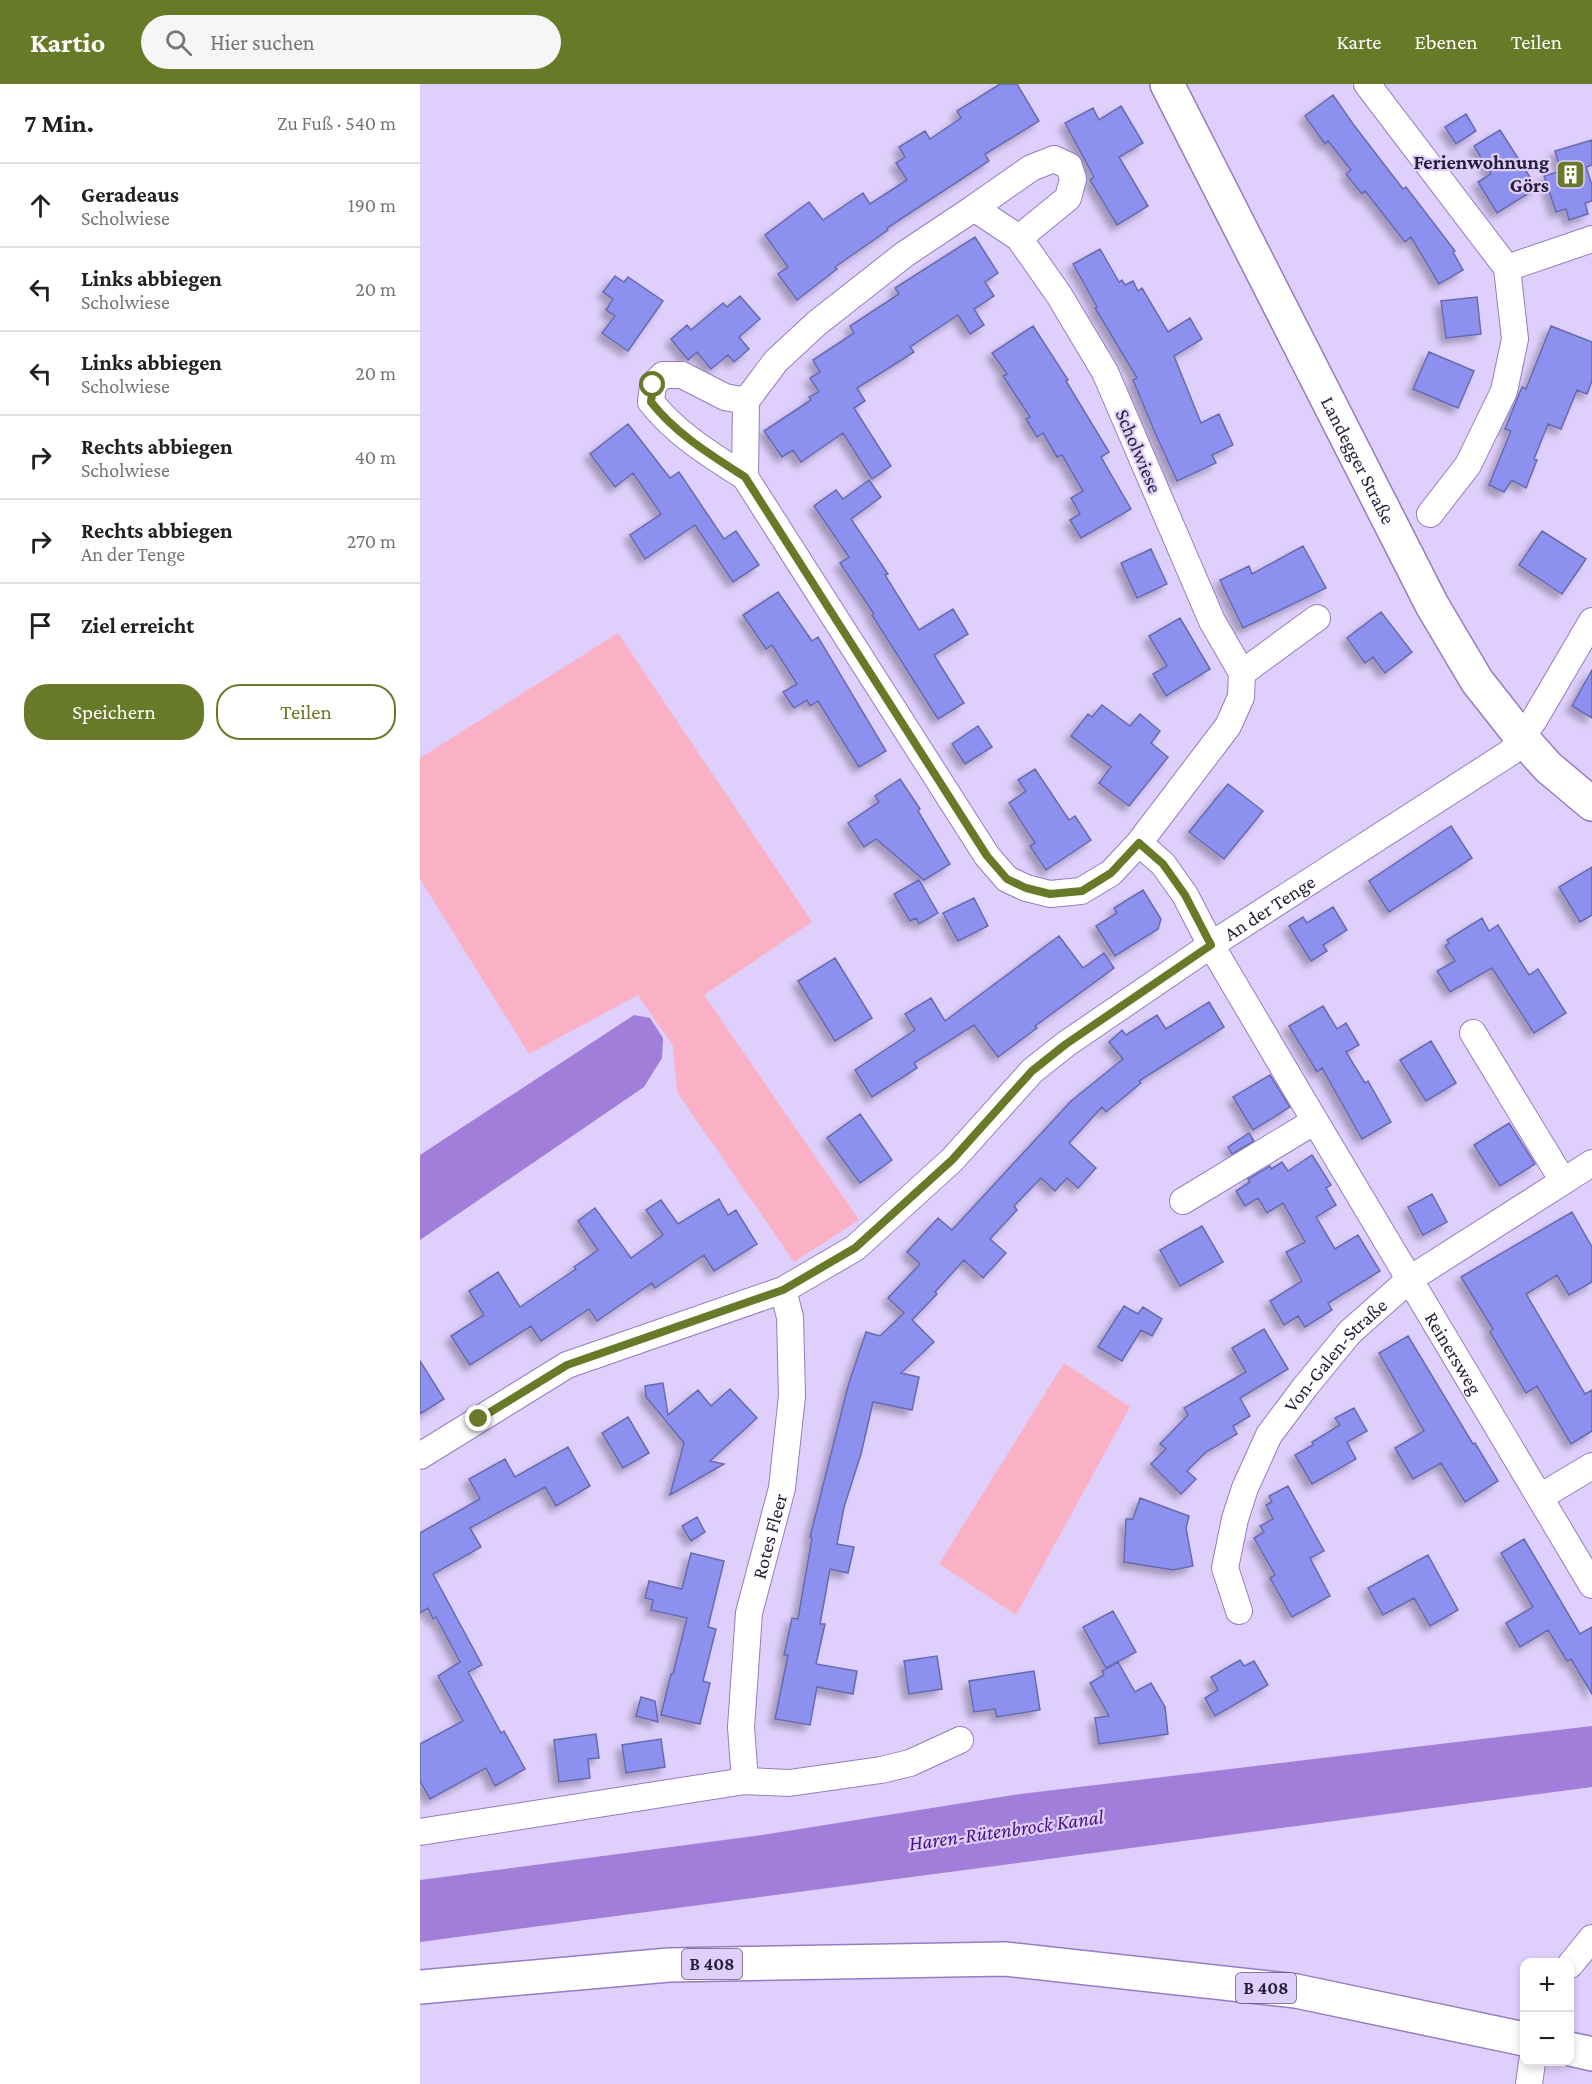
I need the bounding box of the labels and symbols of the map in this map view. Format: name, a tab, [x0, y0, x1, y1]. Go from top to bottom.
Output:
place label: Ferienwohnung Görs	[1413, 151, 1549, 196]
building icon: Ferienwohnung Görs	[1554, 158, 1586, 190]
route start	[639, 371, 665, 397]
street label: Landegger Straße	[1317, 393, 1400, 528]
street label: Scholwiese	[1112, 406, 1167, 496]
street label: An der Tenge	[1220, 870, 1319, 945]
street label: Von-Galen-Straße	[1279, 1294, 1391, 1416]
street label: Reinersweg	[1420, 1308, 1487, 1399]
route end	[465, 1405, 491, 1431]
street label: Rotes Fleer	[748, 1491, 791, 1581]
water label: Haren-Rütenbrock Kanal	[907, 1804, 1106, 1856]
road number: B 408	[682, 1949, 742, 1979]
road number: B 408	[1236, 1973, 1296, 2003]

